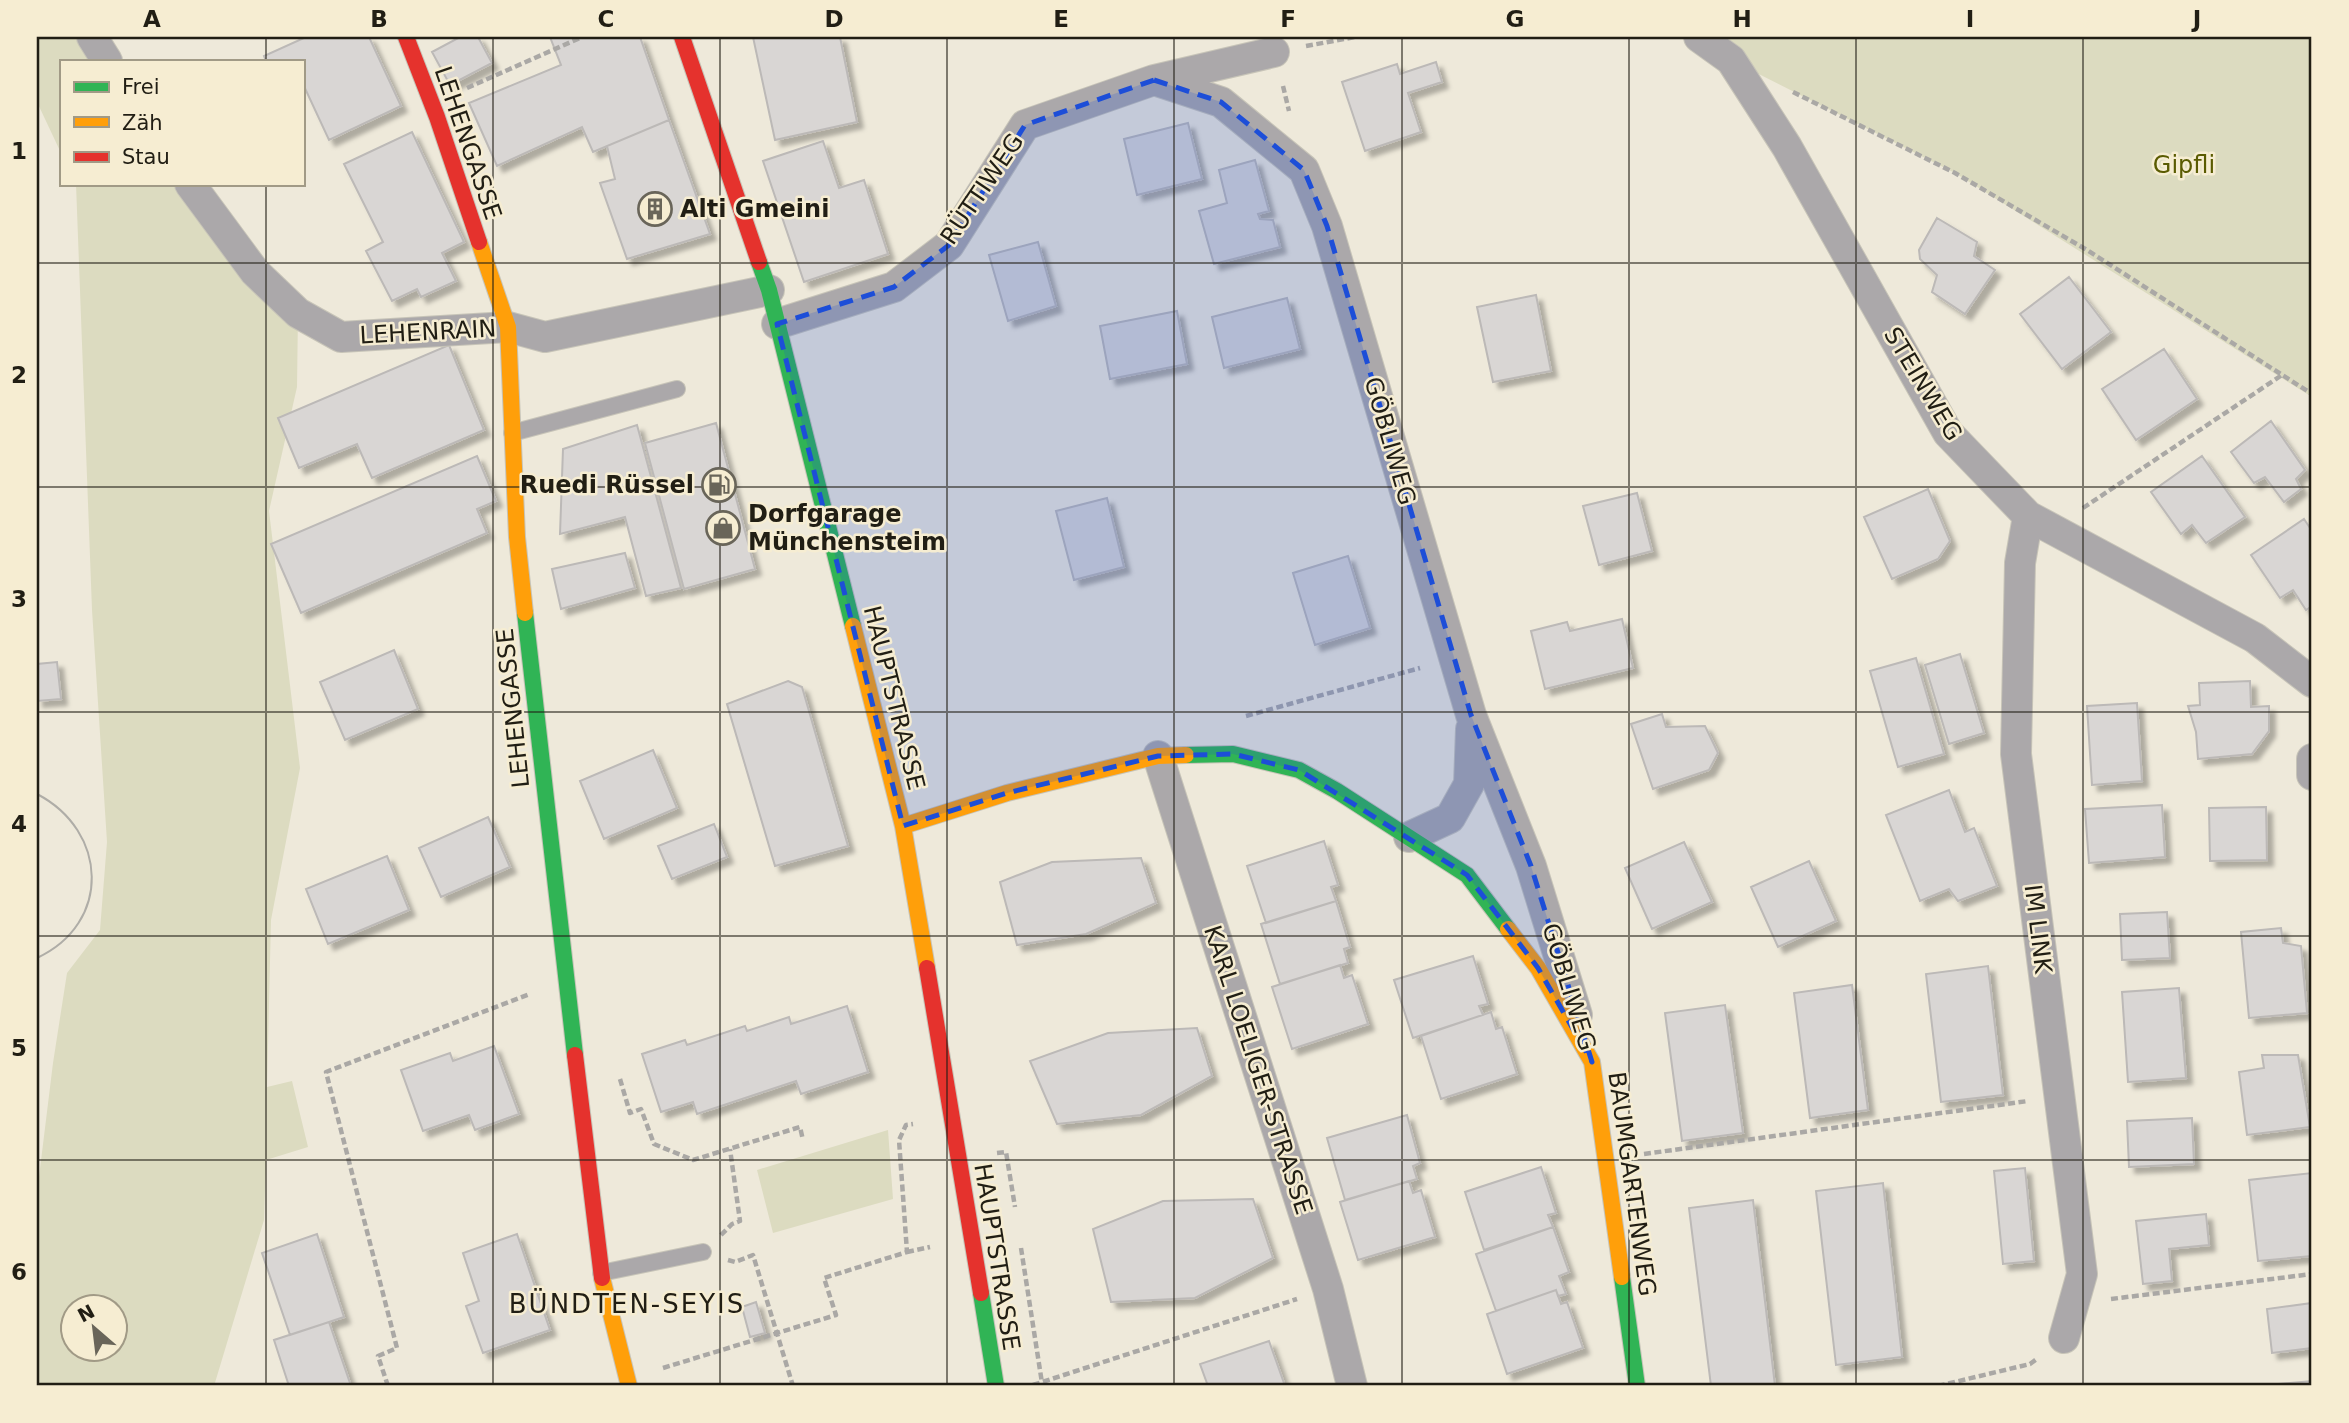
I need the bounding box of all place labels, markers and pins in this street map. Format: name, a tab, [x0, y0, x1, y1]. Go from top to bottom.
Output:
building icon: Alti Gmeini	[636, 190, 674, 228]
place label: Alti Gmeini	[680, 195, 829, 223]
fuel station icon: Ruedi Rüssel	[700, 466, 738, 504]
place label: Ruedi Rüssel	[520, 471, 694, 499]
place label: Dorfgarage Münchensteim	[748, 500, 946, 556]
shop icon: Dorfgarage Münchensteim	[704, 509, 742, 547]

